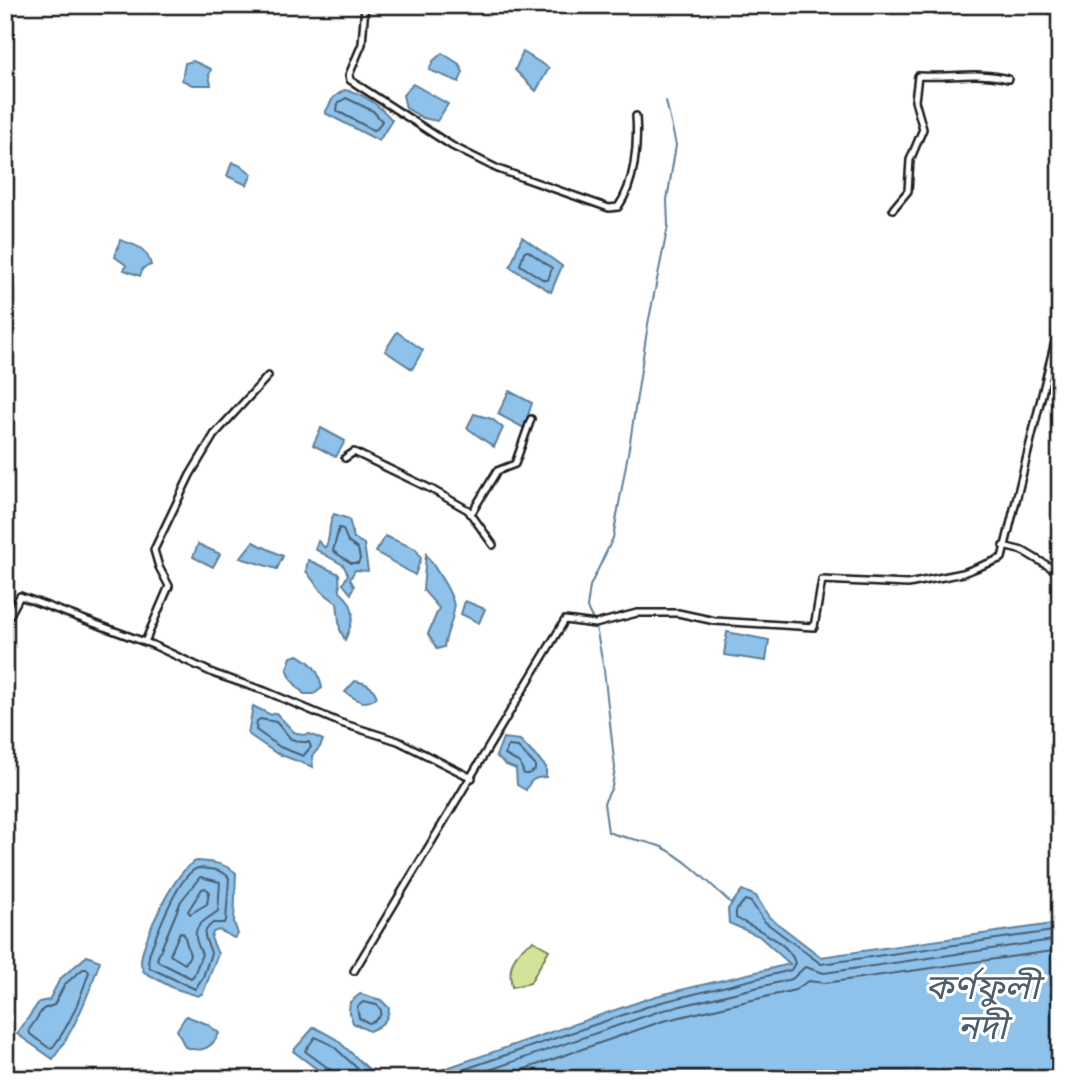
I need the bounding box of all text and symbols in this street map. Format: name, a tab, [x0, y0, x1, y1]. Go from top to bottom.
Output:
water label: কর্ণফুলী নদী	[925, 965, 1046, 1050]

